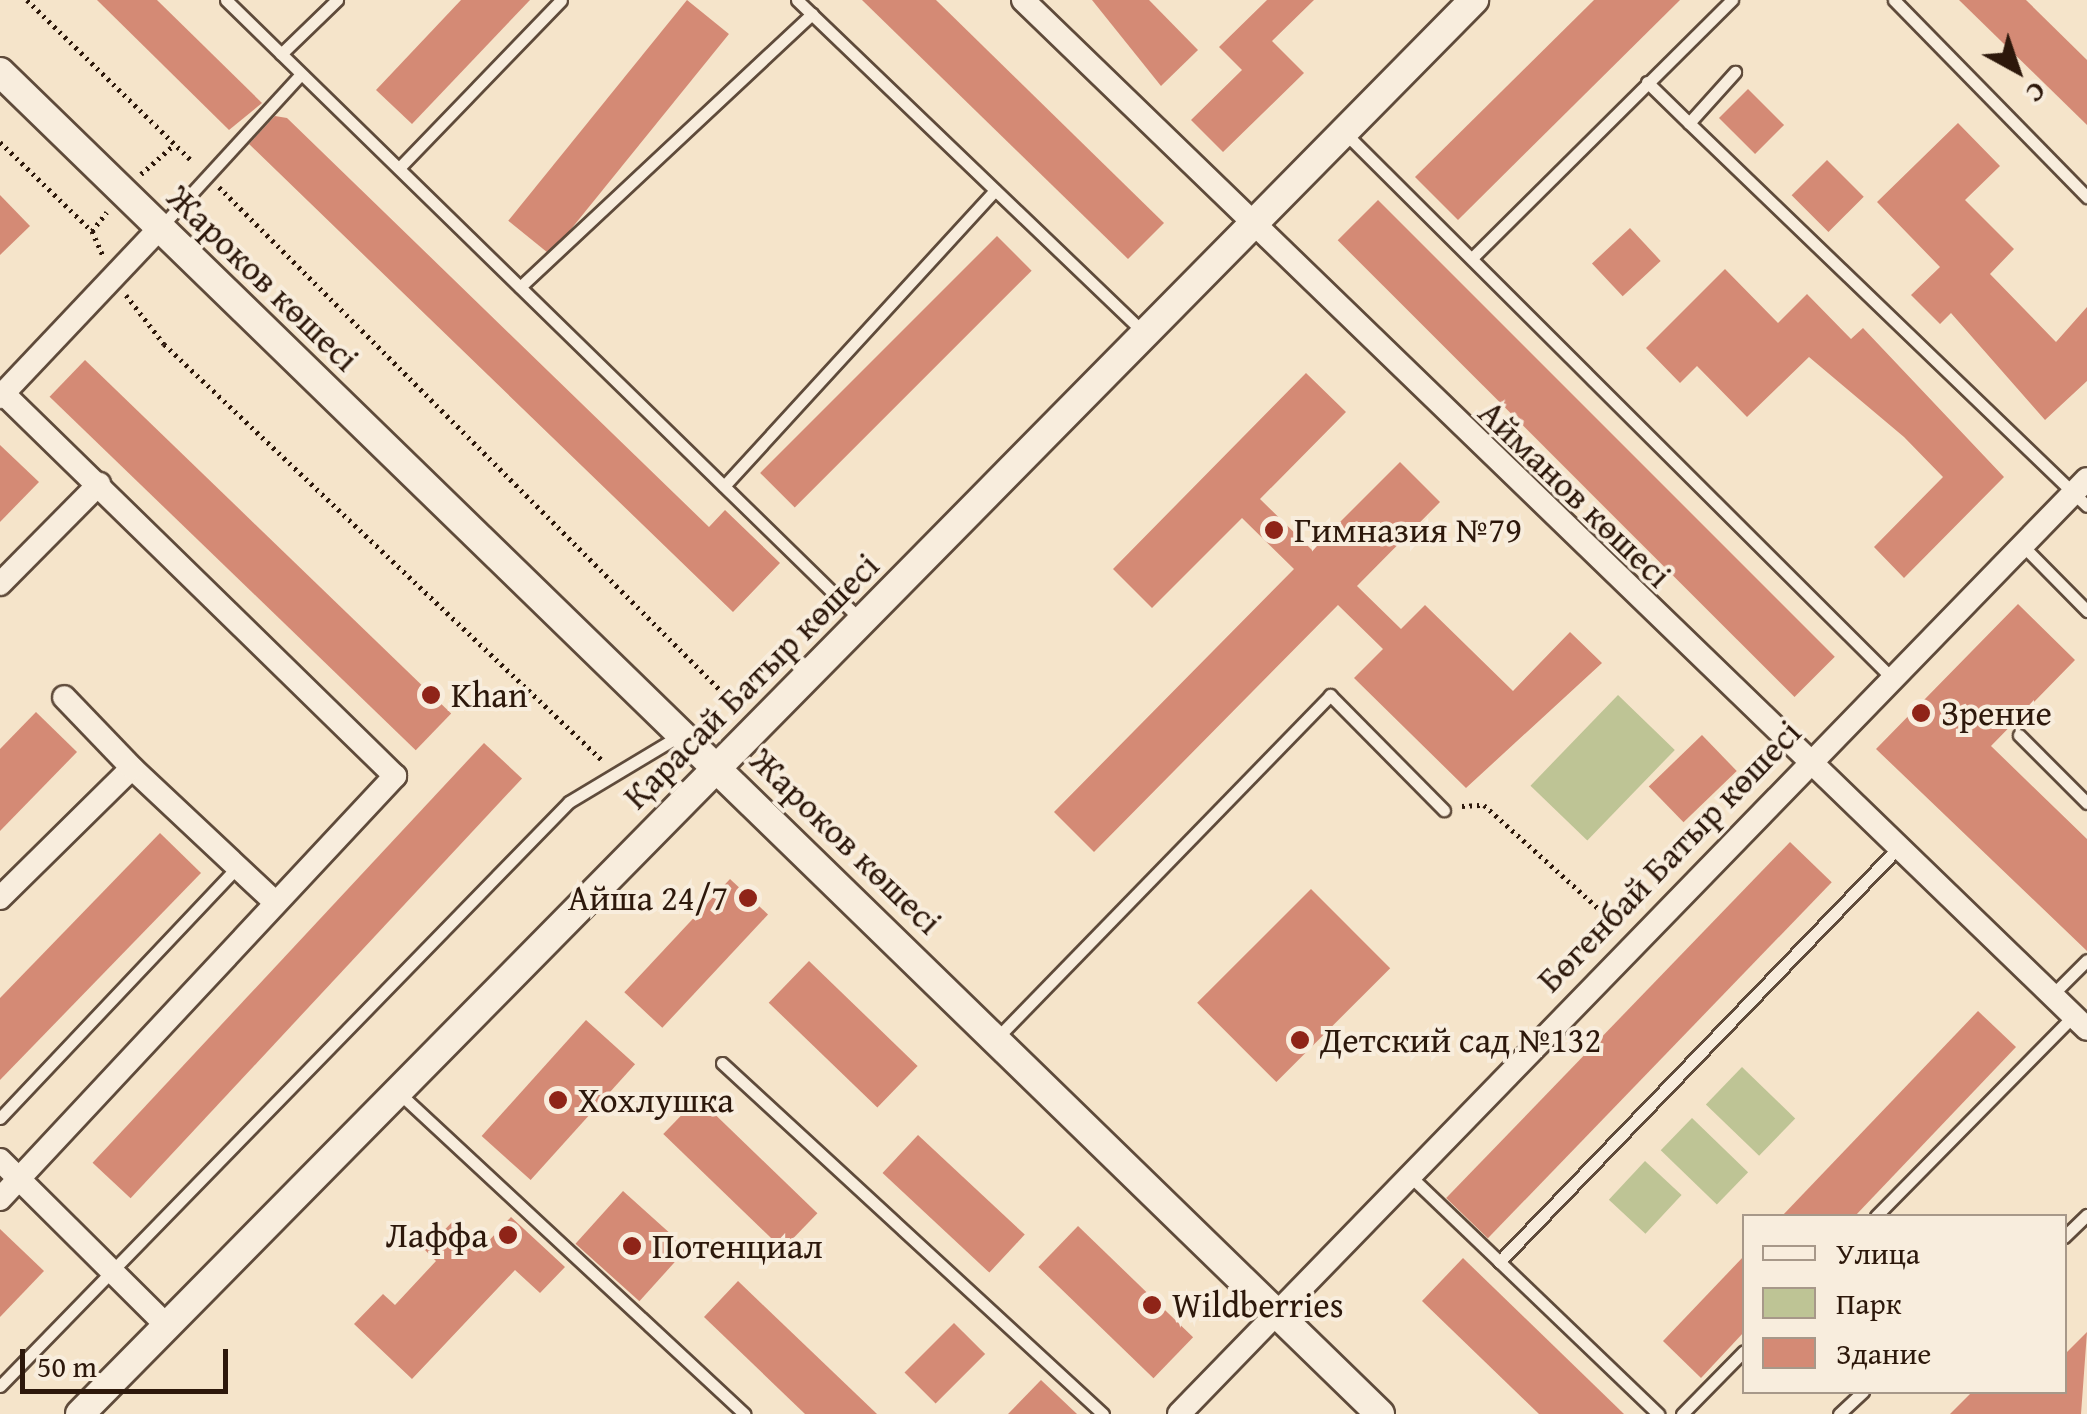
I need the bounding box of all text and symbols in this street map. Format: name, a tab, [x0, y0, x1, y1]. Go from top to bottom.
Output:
north arrow	[1967, 20, 2067, 120]
text: С	[2017, 73, 2056, 114]
street label: Жароков көшесі	[159, 176, 367, 380]
street label: Айманов көшесі	[1470, 392, 1680, 596]
place label: Гимназия №79	[1294, 509, 1522, 551]
marker: Гимназия №79	[1263, 519, 1285, 541]
street label: Қарасай Батыр көшесі	[615, 545, 887, 817]
place label: Khan	[451, 674, 528, 716]
marker: Khan	[420, 684, 442, 706]
place label: Зрение	[1941, 692, 2052, 734]
marker: Зрение	[1910, 702, 1932, 724]
street label: Бөгенбай Батыр көшесі	[1528, 711, 1810, 1001]
street label: Жароков көшесі	[742, 739, 950, 943]
place label: Айша 24/7	[568, 877, 728, 919]
marker: Айша 24/7	[737, 887, 759, 909]
place label: Детский сад №132	[1320, 1019, 1601, 1061]
marker: Детский сад №132	[1289, 1029, 1311, 1051]
place label: Хохлушка	[578, 1079, 734, 1121]
marker: Хохлушка	[547, 1089, 569, 1111]
place label: Лаффа	[386, 1214, 488, 1256]
legend	[1742, 1214, 2067, 1394]
marker: Лаффа	[497, 1224, 519, 1246]
place label: Потенциал	[652, 1225, 823, 1267]
text: Улица	[1836, 1231, 1920, 1275]
marker: Потенциал	[621, 1235, 643, 1257]
text: Парк	[1836, 1281, 1902, 1325]
place label: Wildberries	[1172, 1284, 1344, 1326]
marker: Wildberries	[1141, 1294, 1163, 1316]
scale bar	[25, 1329, 232, 1391]
text: Здание	[1836, 1331, 1931, 1375]
text: 50 m	[37, 1344, 97, 1388]

